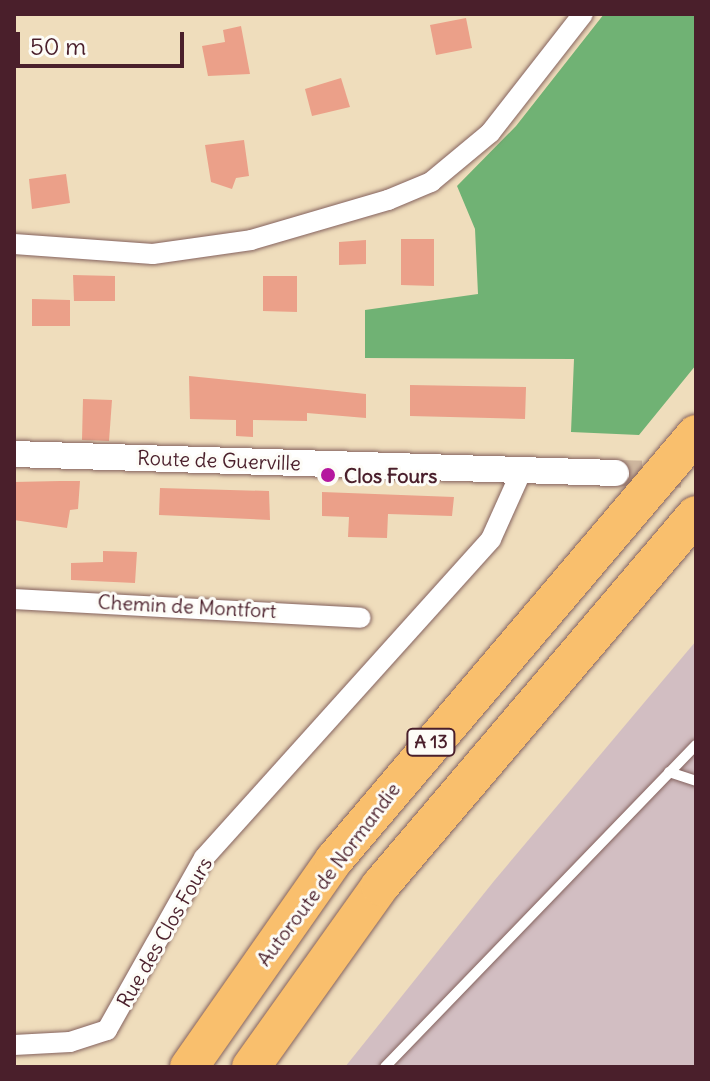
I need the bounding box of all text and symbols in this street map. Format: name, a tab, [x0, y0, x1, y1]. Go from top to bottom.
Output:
scale bar	[20, 16, 188, 66]
text: 50 m	[30, 31, 86, 61]
street label: Route de Guerville	[137, 445, 301, 475]
place label: Clos Fours	[344, 463, 437, 487]
marker: Clos Fours	[319, 466, 337, 484]
street label: Chemin de Montfort	[97, 589, 277, 623]
road number: A 13	[405, 728, 457, 756]
street label: Autoroute de Normandie	[251, 778, 405, 970]
street label: Rue des Clos Fours	[111, 853, 217, 1011]

